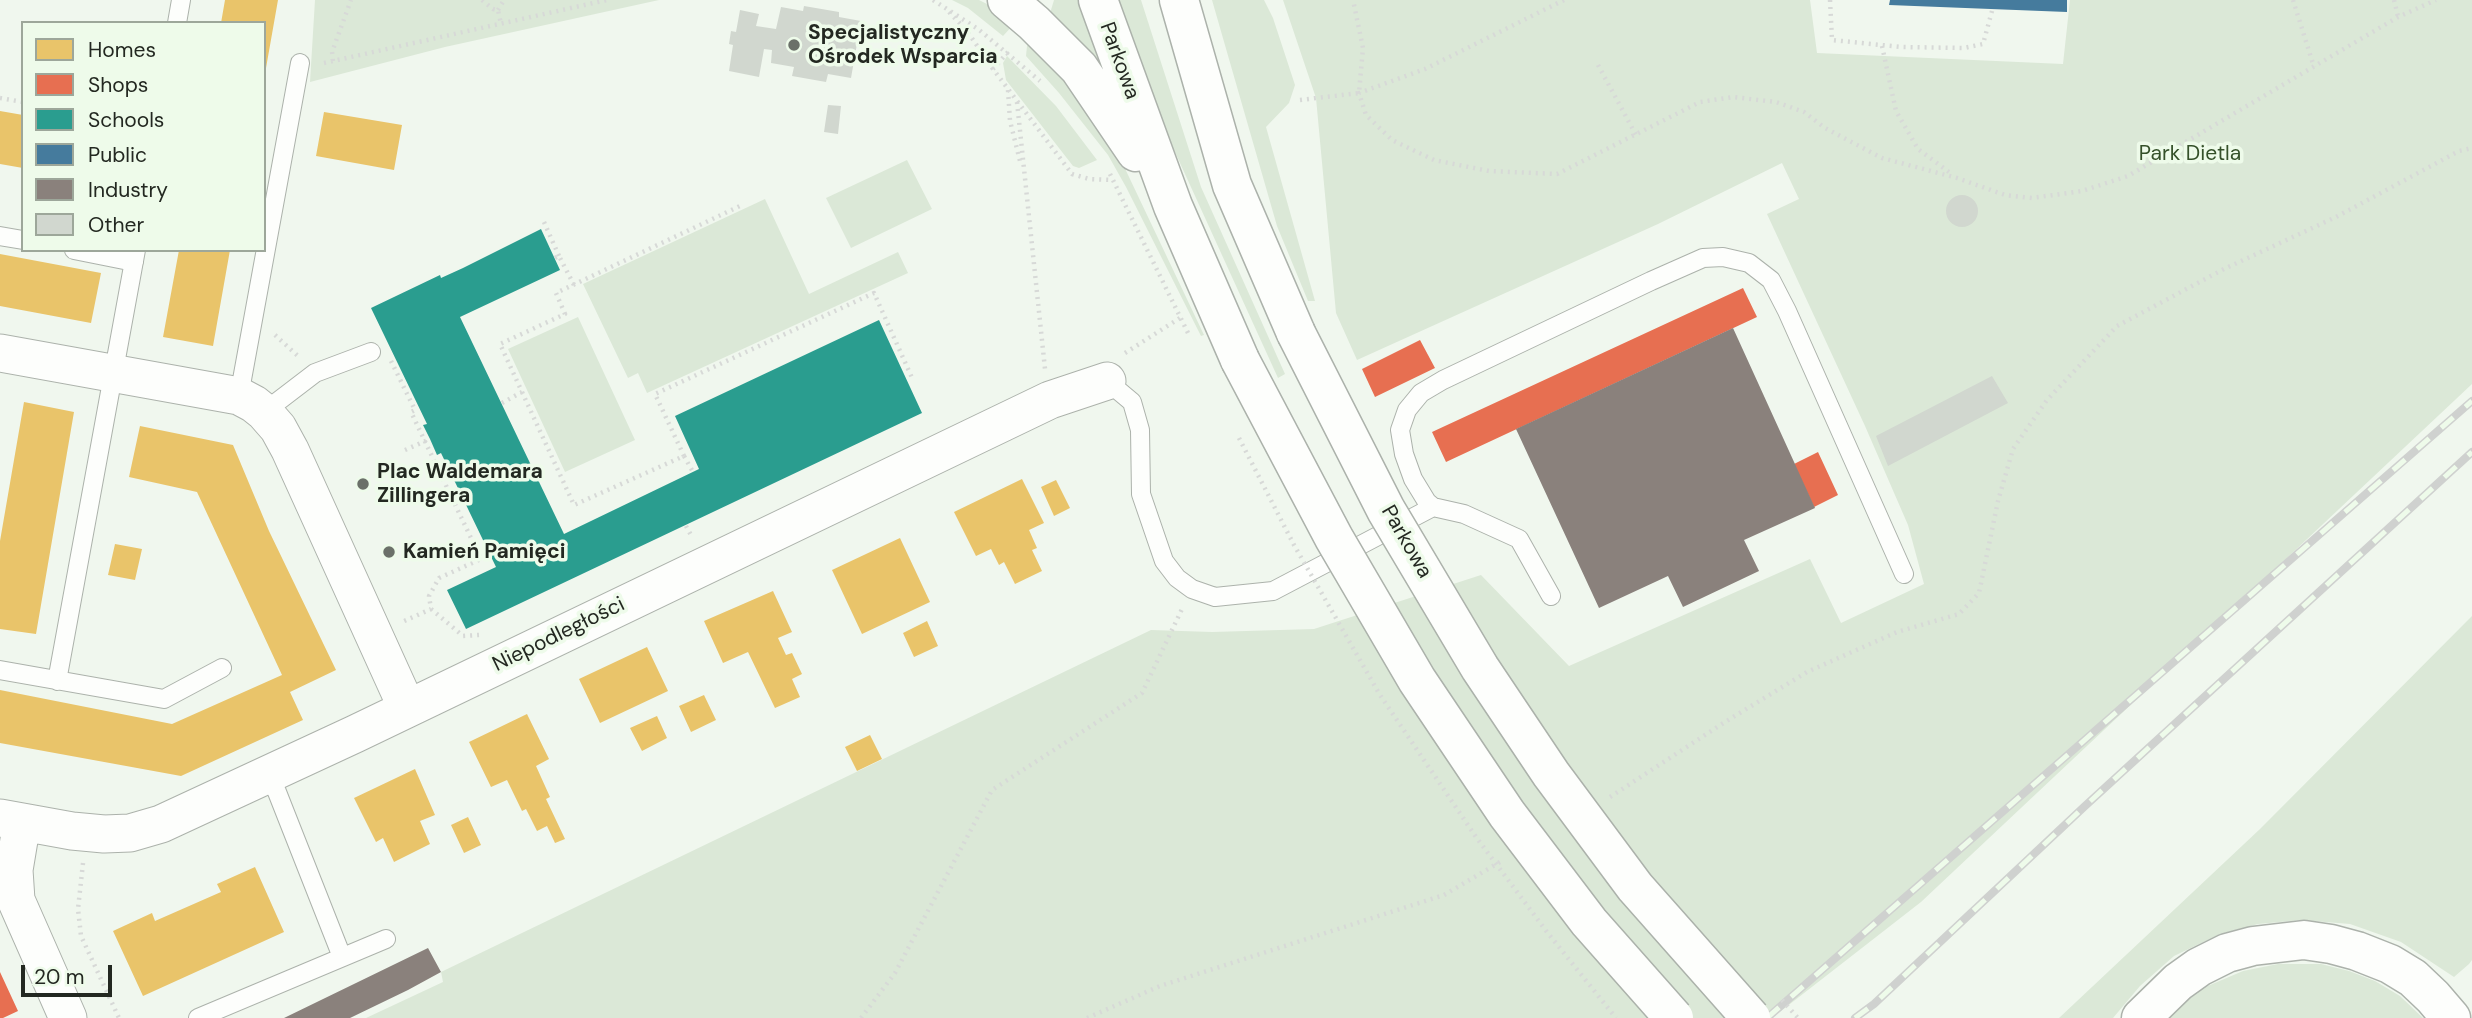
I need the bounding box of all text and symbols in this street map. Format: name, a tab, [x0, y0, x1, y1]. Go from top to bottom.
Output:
street label: Parkowa	[1094, 19, 1144, 103]
place label: Specjalistyczny Ośrodek Wsparcia	[808, 20, 997, 70]
legend	[21, 21, 266, 252]
text: Homes	[88, 36, 156, 64]
marker: Specjalistyczny Ośrodek Wsparcia	[786, 37, 802, 53]
text: Shops	[88, 71, 148, 99]
text: Schools	[88, 106, 164, 134]
text: Public	[88, 141, 147, 169]
park label: Park Dietla	[2139, 141, 2241, 167]
text: Industry	[88, 176, 168, 204]
text: Other	[88, 211, 144, 239]
place label: Plac Waldemara Zillingera	[377, 459, 543, 509]
marker: Plac Waldemara Zillingera	[355, 476, 371, 492]
street label: Parkowa	[1375, 501, 1437, 583]
place label: Kamień Pamięci	[403, 539, 565, 565]
marker: Kamień Pamięci	[381, 544, 397, 560]
street label: Niepodległości	[489, 592, 629, 678]
scale bar	[24, 951, 116, 995]
text: 20 m	[34, 963, 85, 991]

